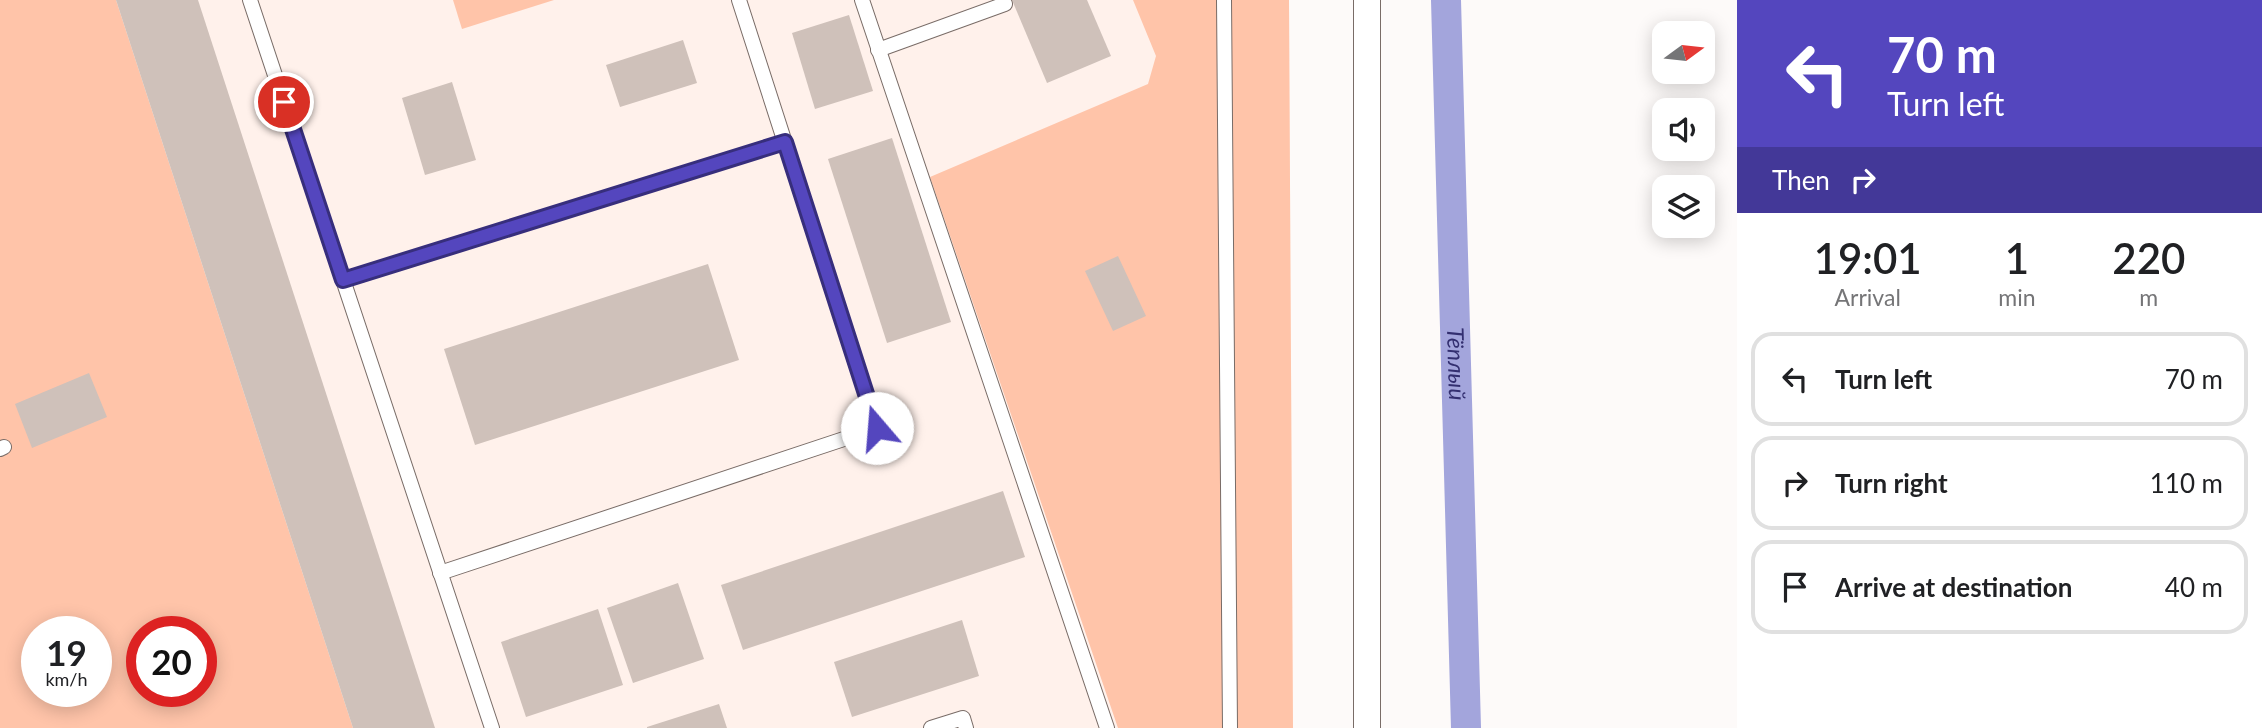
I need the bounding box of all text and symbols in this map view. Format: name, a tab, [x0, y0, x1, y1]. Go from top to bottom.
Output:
north arrow	[1652, 21, 1715, 84]
map controls	[1652, 21, 1715, 238]
text: 70 m	[1887, 25, 1997, 83]
icon: left	[1772, 28, 1863, 119]
pin	[254, 72, 314, 132]
icon: arrive	[265, 83, 303, 121]
text: Turn left	[1887, 84, 2004, 123]
button: sound	[1652, 98, 1715, 161]
icon: right	[1844, 161, 1882, 199]
text: Then	[1772, 164, 1830, 196]
button: layers	[1652, 175, 1715, 238]
text: 19:01	[1814, 233, 1922, 283]
text: 1	[2005, 233, 2029, 283]
text: 220	[2112, 233, 2185, 283]
text: Arrival	[1835, 283, 1901, 311]
text: min	[1998, 283, 2036, 311]
text: m	[2139, 283, 2158, 311]
water label: Тёплый	[1442, 327, 1472, 401]
icon: left	[1776, 360, 1814, 398]
text: Turn left	[1835, 363, 1932, 395]
text: 70 m	[2165, 363, 2223, 395]
position arrow	[840, 391, 914, 465]
icon: right	[1776, 464, 1814, 502]
text: Turn right	[1835, 467, 1948, 499]
text: 110 m	[2150, 467, 2223, 499]
icon: arrive	[1776, 568, 1814, 606]
text: Arrive at destination	[1835, 571, 2072, 603]
text: 40 m	[2165, 571, 2223, 603]
speed limit sign: 20	[126, 616, 217, 707]
text: 19	[46, 631, 87, 673]
text: km/h	[45, 668, 88, 690]

